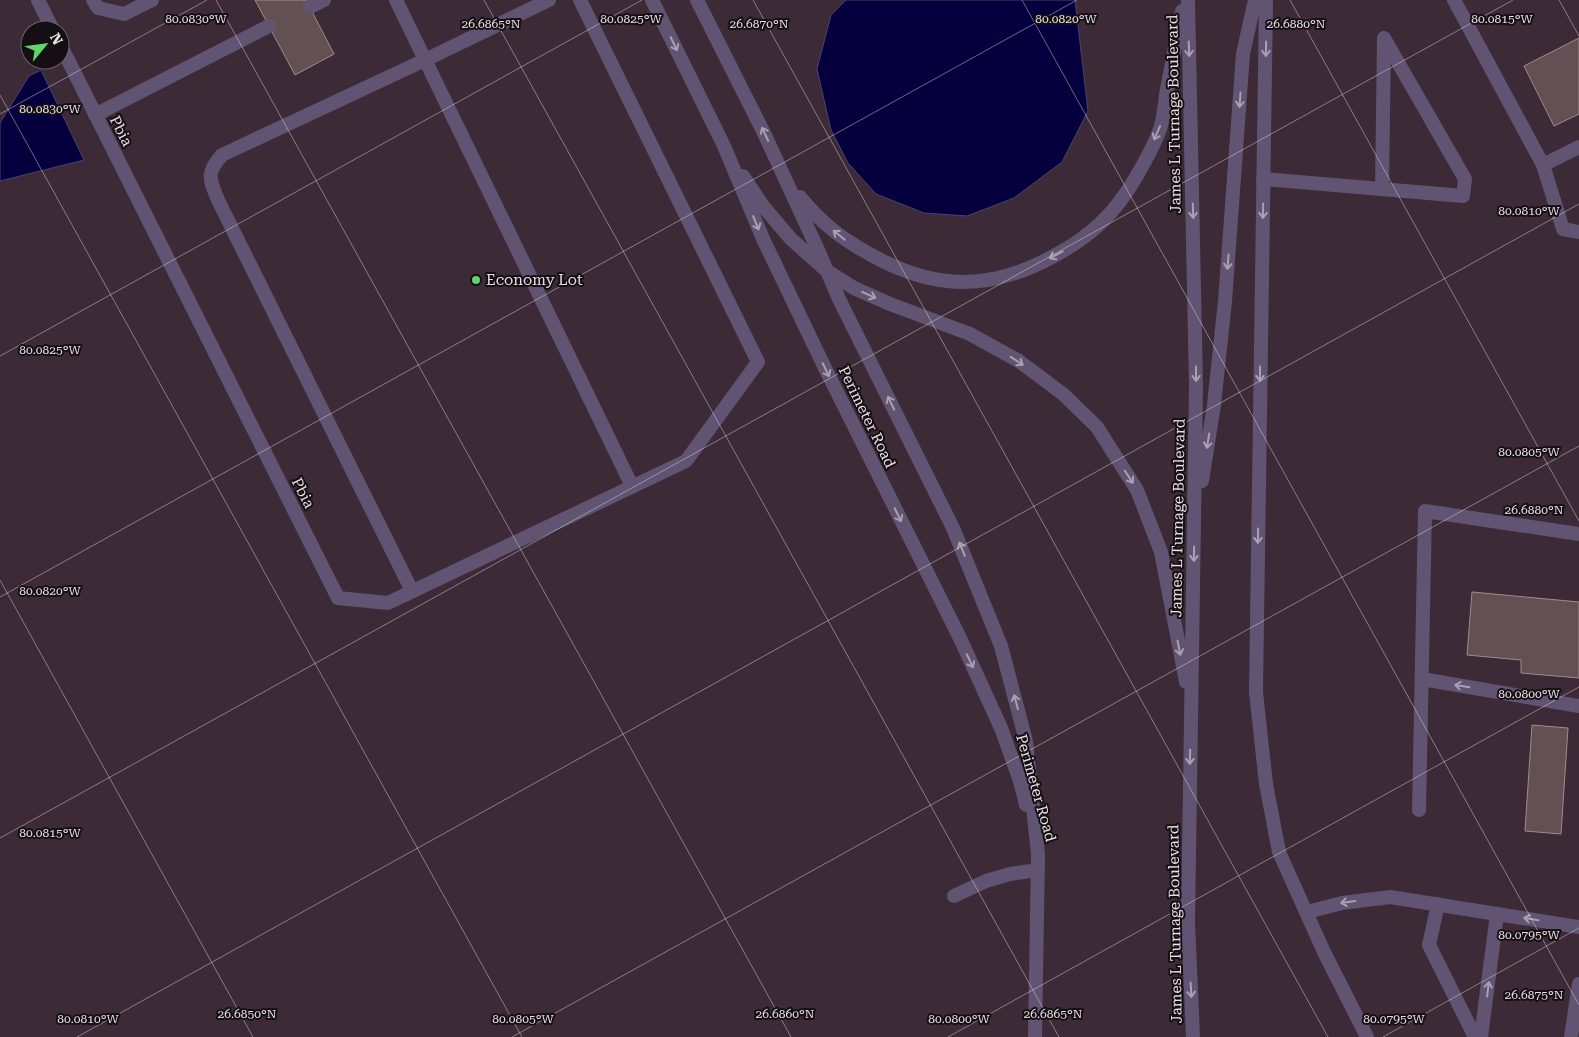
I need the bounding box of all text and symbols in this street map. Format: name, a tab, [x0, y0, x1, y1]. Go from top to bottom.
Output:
text: 80.0830°W	[165, 12, 228, 26]
text: 80.0825°W	[600, 12, 663, 26]
text: 80.0820°W	[1035, 12, 1098, 26]
text: 80.0815°W	[1471, 12, 1534, 26]
street label: James L Turnage Boulevard	[1163, 14, 1185, 214]
text: 26.6865°N	[462, 17, 521, 31]
text: 26.6870°N	[730, 17, 789, 31]
text: 26.6880°N	[1267, 17, 1326, 31]
north arrow	[20, 20, 70, 70]
text: N	[47, 30, 66, 47]
one-way arrow	[669, 36, 679, 51]
one-way arrow	[1184, 40, 1194, 56]
one-way arrow	[1261, 40, 1270, 56]
one-way arrow	[1235, 92, 1245, 108]
text: 80.0830°W	[19, 102, 82, 116]
street label: Pbia	[106, 113, 136, 149]
one-way arrow	[1152, 125, 1162, 140]
one-way arrow	[760, 127, 770, 142]
one-way arrow	[1188, 202, 1198, 219]
one-way arrow	[1258, 202, 1268, 219]
text: 80.0810°W	[1498, 204, 1561, 218]
one-way arrow	[752, 215, 762, 230]
one-way arrow	[833, 230, 846, 241]
one-way arrow	[1048, 250, 1063, 260]
one-way arrow	[1223, 254, 1233, 270]
place label: Economy Lot	[486, 271, 583, 289]
marker: Economy Lot	[470, 274, 482, 286]
one-way arrow	[862, 290, 877, 300]
text: 80.0825°W	[19, 343, 82, 357]
one-way arrow	[1010, 356, 1024, 366]
one-way arrow	[822, 362, 831, 377]
street label: Perimeter Road	[835, 363, 900, 471]
one-way arrow	[1191, 365, 1201, 381]
one-way arrow	[1256, 365, 1265, 381]
one-way arrow	[886, 396, 895, 411]
street label: James L Turnage Boulevard	[1167, 418, 1189, 618]
one-way arrow	[1203, 433, 1213, 449]
text: 80.0805°W	[1498, 445, 1561, 459]
one-way arrow	[1124, 469, 1134, 483]
street label: Pbia	[288, 475, 318, 511]
text: 26.6880°N	[1505, 503, 1564, 517]
one-way arrow	[893, 508, 903, 523]
one-way arrow	[1253, 528, 1263, 544]
one-way arrow	[956, 542, 966, 557]
one-way arrow	[1190, 545, 1199, 561]
text: 80.0820°W	[19, 584, 82, 598]
one-way arrow	[1175, 640, 1185, 656]
one-way arrow	[966, 653, 976, 668]
one-way arrow	[1454, 680, 1470, 690]
text: 80.0800°W	[1498, 687, 1561, 701]
one-way arrow	[1011, 695, 1020, 711]
street label: Perimeter Road	[1012, 732, 1060, 844]
one-way arrow	[1185, 749, 1195, 765]
street label: James L Turnage Boulevard	[1164, 824, 1186, 1024]
text: 80.0815°W	[19, 826, 82, 840]
one-way arrow	[1340, 897, 1356, 907]
one-way arrow	[1523, 914, 1539, 924]
text: 80.0795°W	[1498, 928, 1561, 942]
one-way arrow	[1483, 981, 1493, 997]
one-way arrow	[1186, 982, 1195, 998]
text: 26.6875°N	[1505, 988, 1564, 1002]
text: 26.6850°N	[218, 1007, 277, 1021]
text: 26.6860°N	[756, 1007, 815, 1021]
text: 26.6865°N	[1024, 1007, 1083, 1021]
text: 80.0810°W	[57, 1012, 120, 1026]
text: 80.0805°W	[492, 1012, 555, 1026]
text: 80.0800°W	[928, 1012, 991, 1026]
text: 80.0795°W	[1363, 1012, 1426, 1026]

